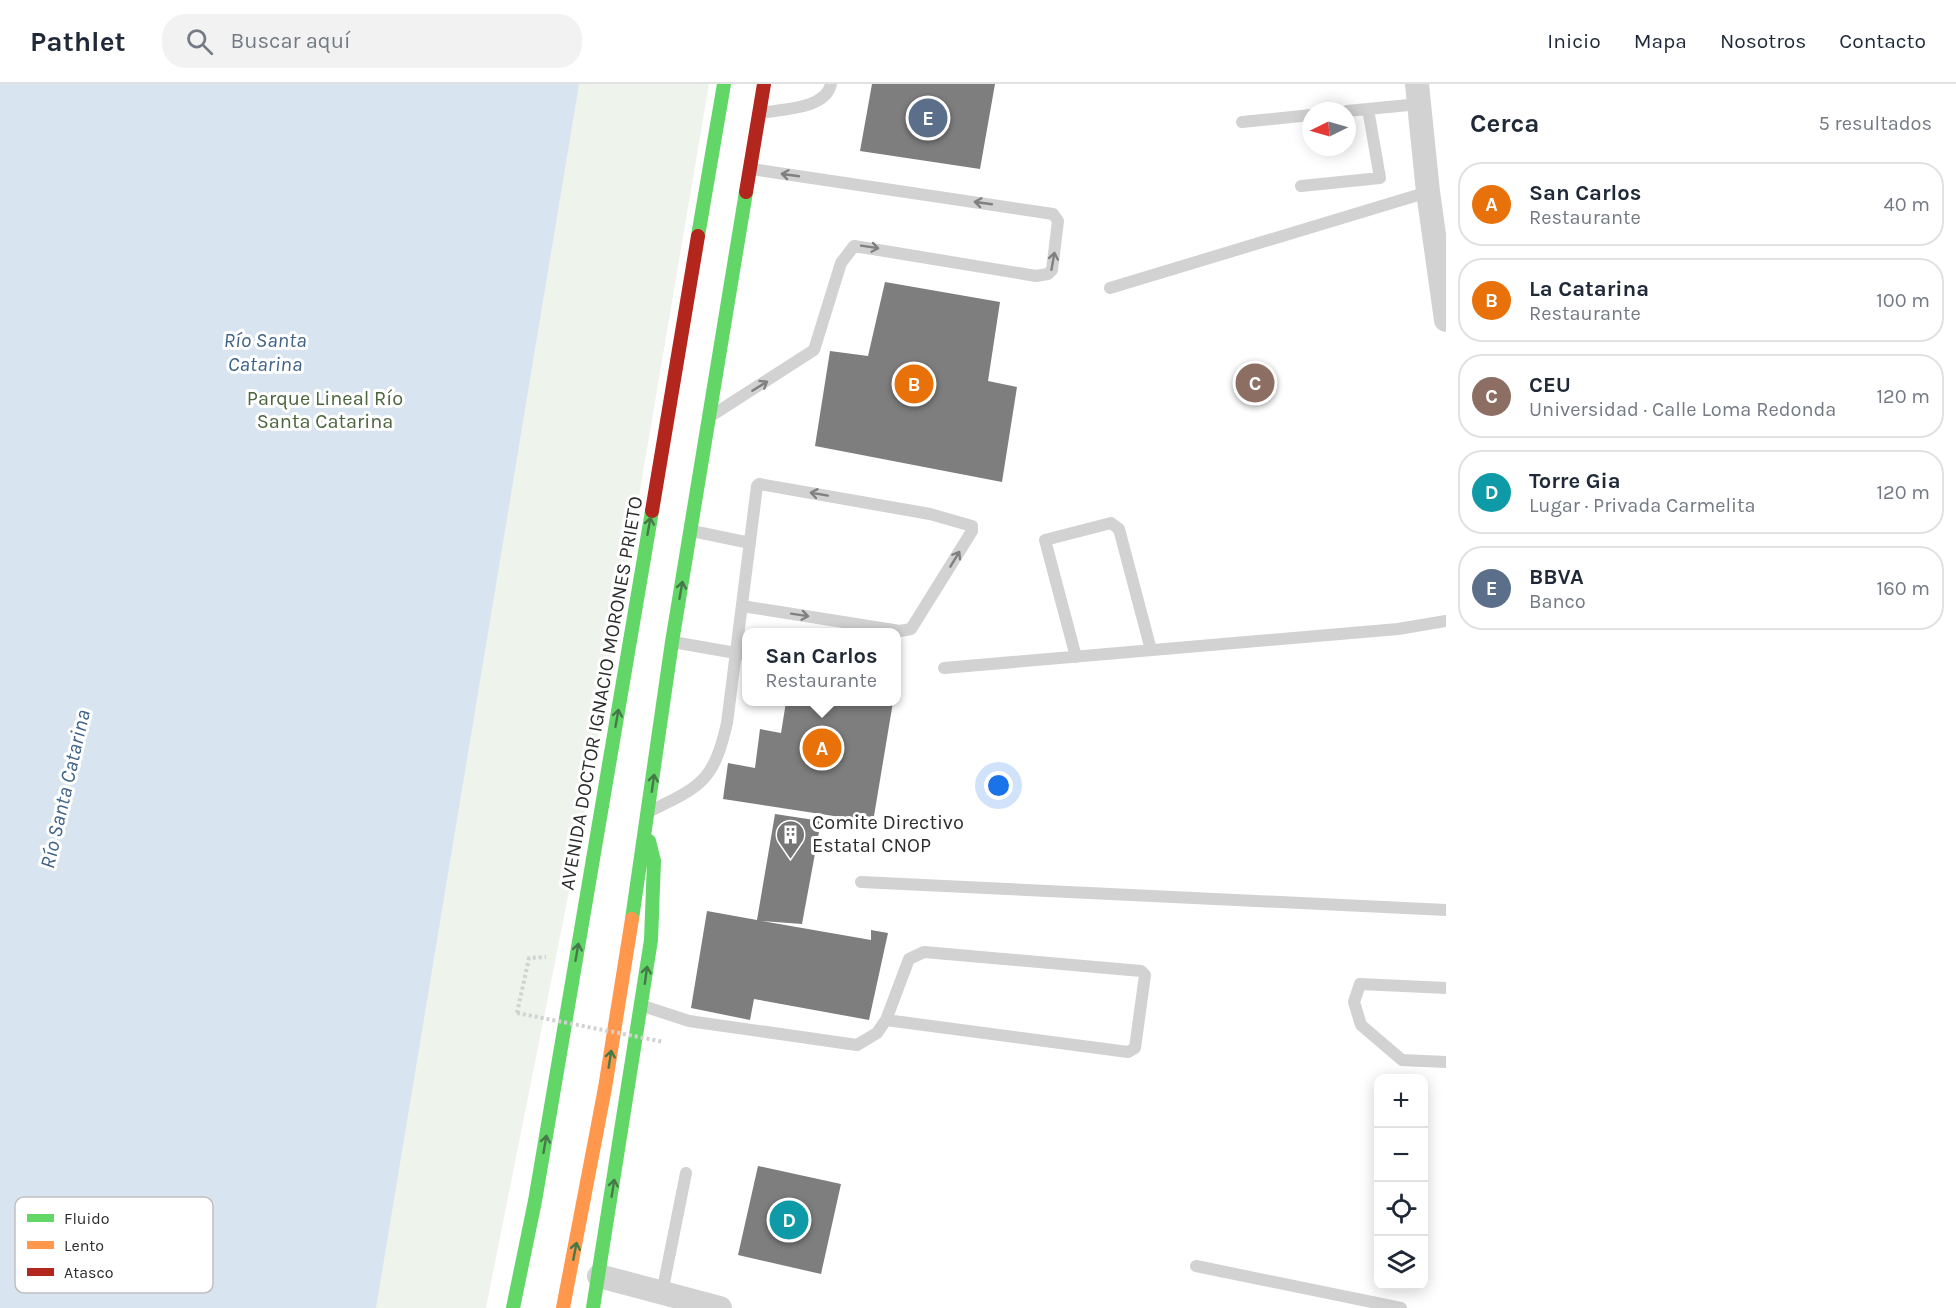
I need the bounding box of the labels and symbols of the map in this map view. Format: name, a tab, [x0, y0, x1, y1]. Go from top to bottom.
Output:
pin: E	[908, 96, 948, 141]
north arrow	[1302, 102, 1356, 156]
one-way arrow	[780, 169, 800, 180]
one-way arrow	[973, 198, 993, 209]
one-way arrow	[860, 241, 880, 252]
one-way arrow	[1047, 252, 1058, 272]
water label: Río Santa Catarina	[223, 328, 307, 376]
pin: C	[1236, 360, 1274, 406]
pin: B	[894, 362, 934, 406]
one-way arrow	[751, 379, 768, 391]
park label: Parque Lineal Río Santa Catarina	[247, 387, 403, 433]
one-way arrow	[810, 488, 830, 499]
street label: AVENIDA DOCTOR IGNACIO MORONES PRIETO	[555, 494, 647, 892]
one-way arrow	[644, 516, 655, 536]
one-way arrow	[950, 551, 961, 569]
one-way arrow	[676, 581, 687, 601]
one-way arrow	[790, 610, 809, 621]
water label: Río Santa Catarina	[35, 707, 95, 871]
one-way arrow	[611, 708, 622, 728]
pin: A	[802, 726, 842, 770]
your location	[984, 771, 1013, 800]
one-way arrow	[647, 774, 658, 794]
place label: Comite Directivo Estatal CNOP	[812, 811, 964, 857]
building icon: Comite Directivo Estatal CNOP	[775, 818, 807, 860]
one-way arrow	[572, 942, 583, 962]
one-way arrow	[641, 965, 652, 985]
one-way arrow	[604, 1049, 615, 1069]
one-way arrow	[539, 1134, 550, 1154]
one-way arrow	[608, 1179, 619, 1199]
legend	[15, 1197, 213, 1293]
pin: D	[770, 1198, 808, 1242]
text: Fluido	[64, 1209, 110, 1228]
text: Lento	[64, 1236, 104, 1255]
one-way arrow	[569, 1241, 580, 1261]
text: Atasco	[64, 1263, 113, 1282]

